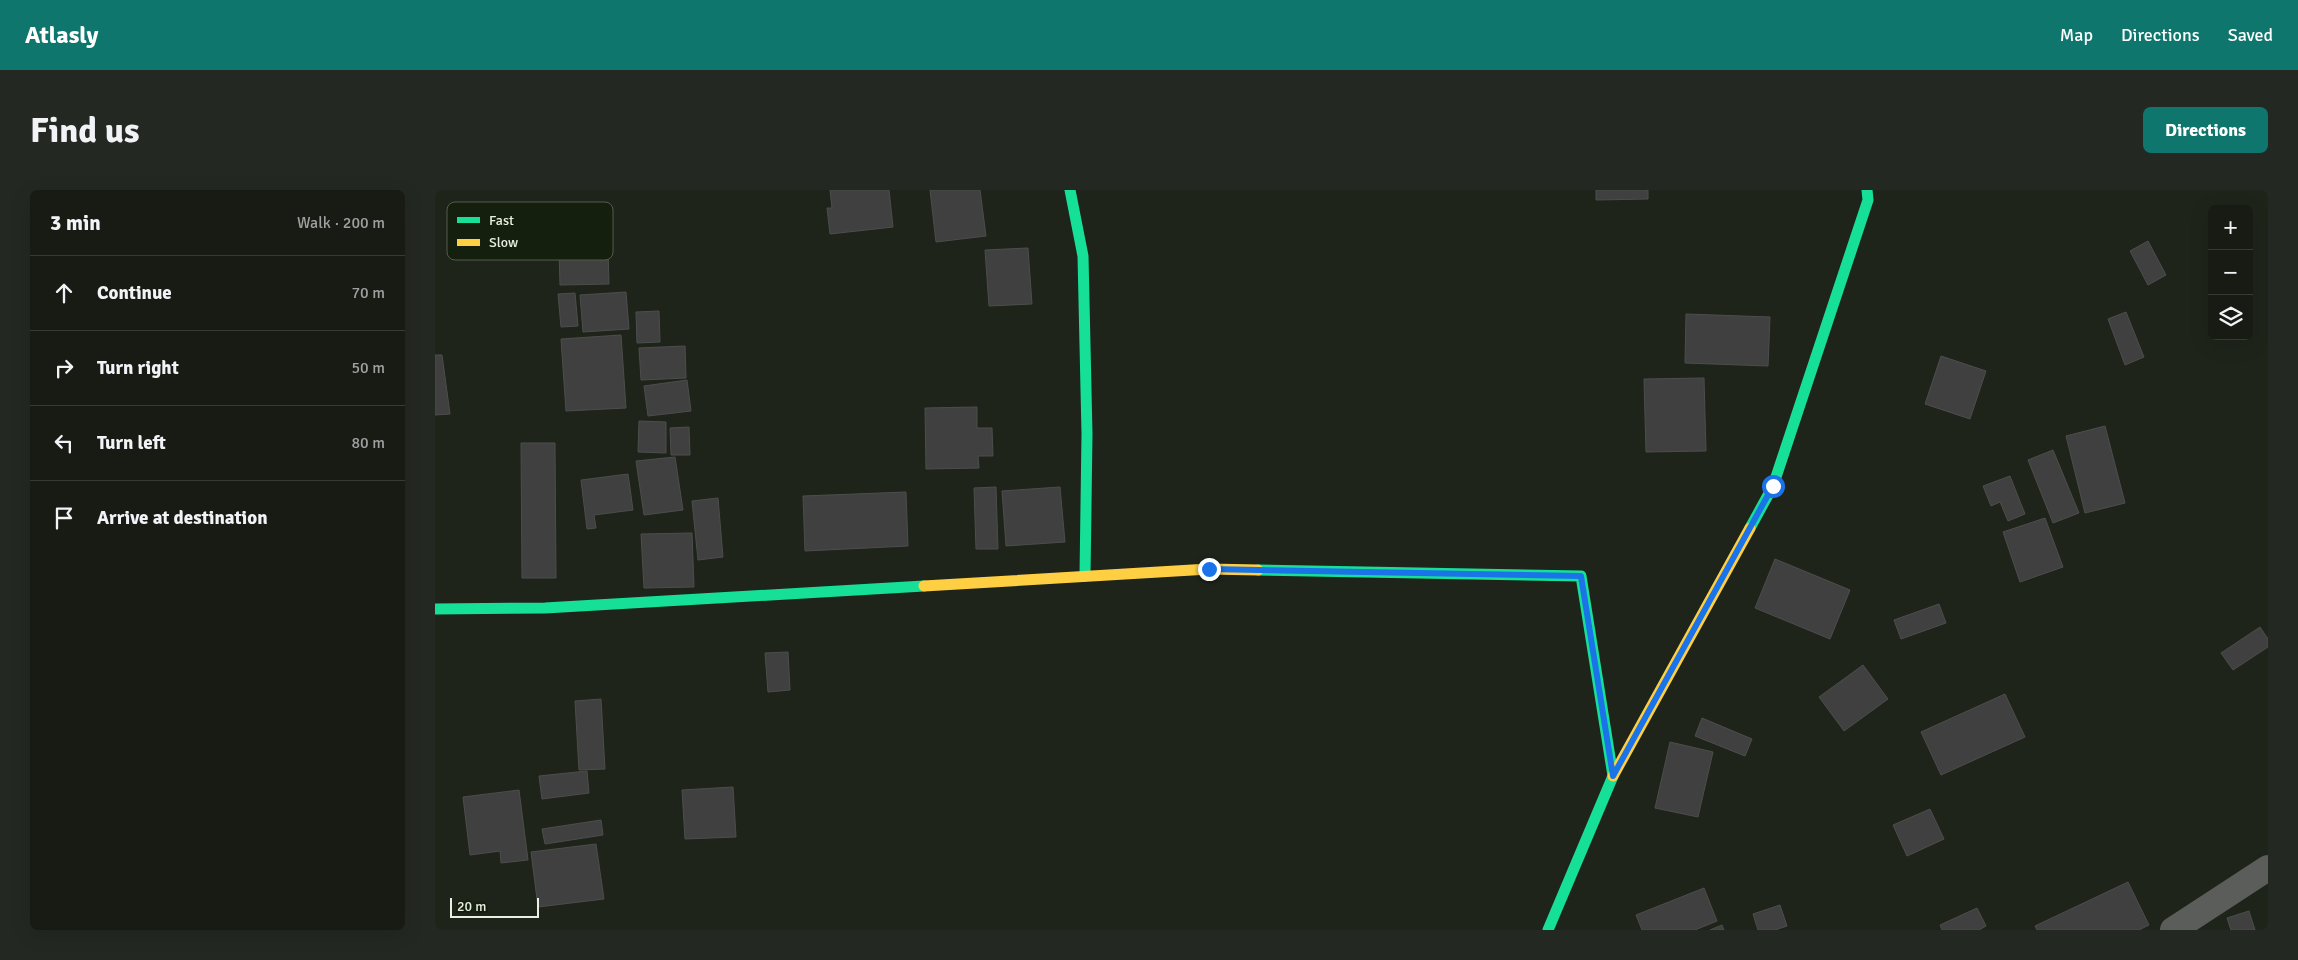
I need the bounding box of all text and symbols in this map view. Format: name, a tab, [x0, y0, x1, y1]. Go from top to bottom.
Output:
text: Atlasly	[25, 20, 98, 50]
text: Map	[2060, 24, 2093, 46]
text: Directions	[2121, 24, 2200, 46]
text: Saved	[2228, 24, 2273, 46]
button: Directions	[2143, 107, 2268, 153]
text: Find us	[30, 109, 140, 152]
legend	[447, 202, 613, 260]
map controls	[2208, 205, 2253, 340]
button: +	[2208, 205, 2253, 250]
text: 3 min	[50, 210, 101, 236]
text: Fast	[489, 212, 514, 229]
text: Walk · 200 m	[297, 213, 385, 233]
text: Slow	[489, 234, 518, 251]
button: −	[2208, 250, 2253, 295]
icon: ahead	[50, 279, 78, 307]
text: Continue	[97, 281, 172, 305]
text: 70 m	[351, 283, 385, 303]
button: layers	[2208, 295, 2253, 340]
icon: right	[50, 354, 78, 382]
text: Turn right	[97, 356, 179, 380]
text: 50 m	[351, 358, 385, 378]
icon: left	[50, 429, 78, 457]
text: Turn left	[97, 431, 166, 455]
text: 80 m	[351, 433, 385, 453]
route start	[1762, 475, 1785, 498]
icon: arrive	[50, 504, 78, 532]
text: Arrive at destination	[97, 506, 268, 530]
route end	[1198, 558, 1221, 581]
scale bar	[450, 895, 539, 918]
text: 20 m	[457, 898, 486, 915]

